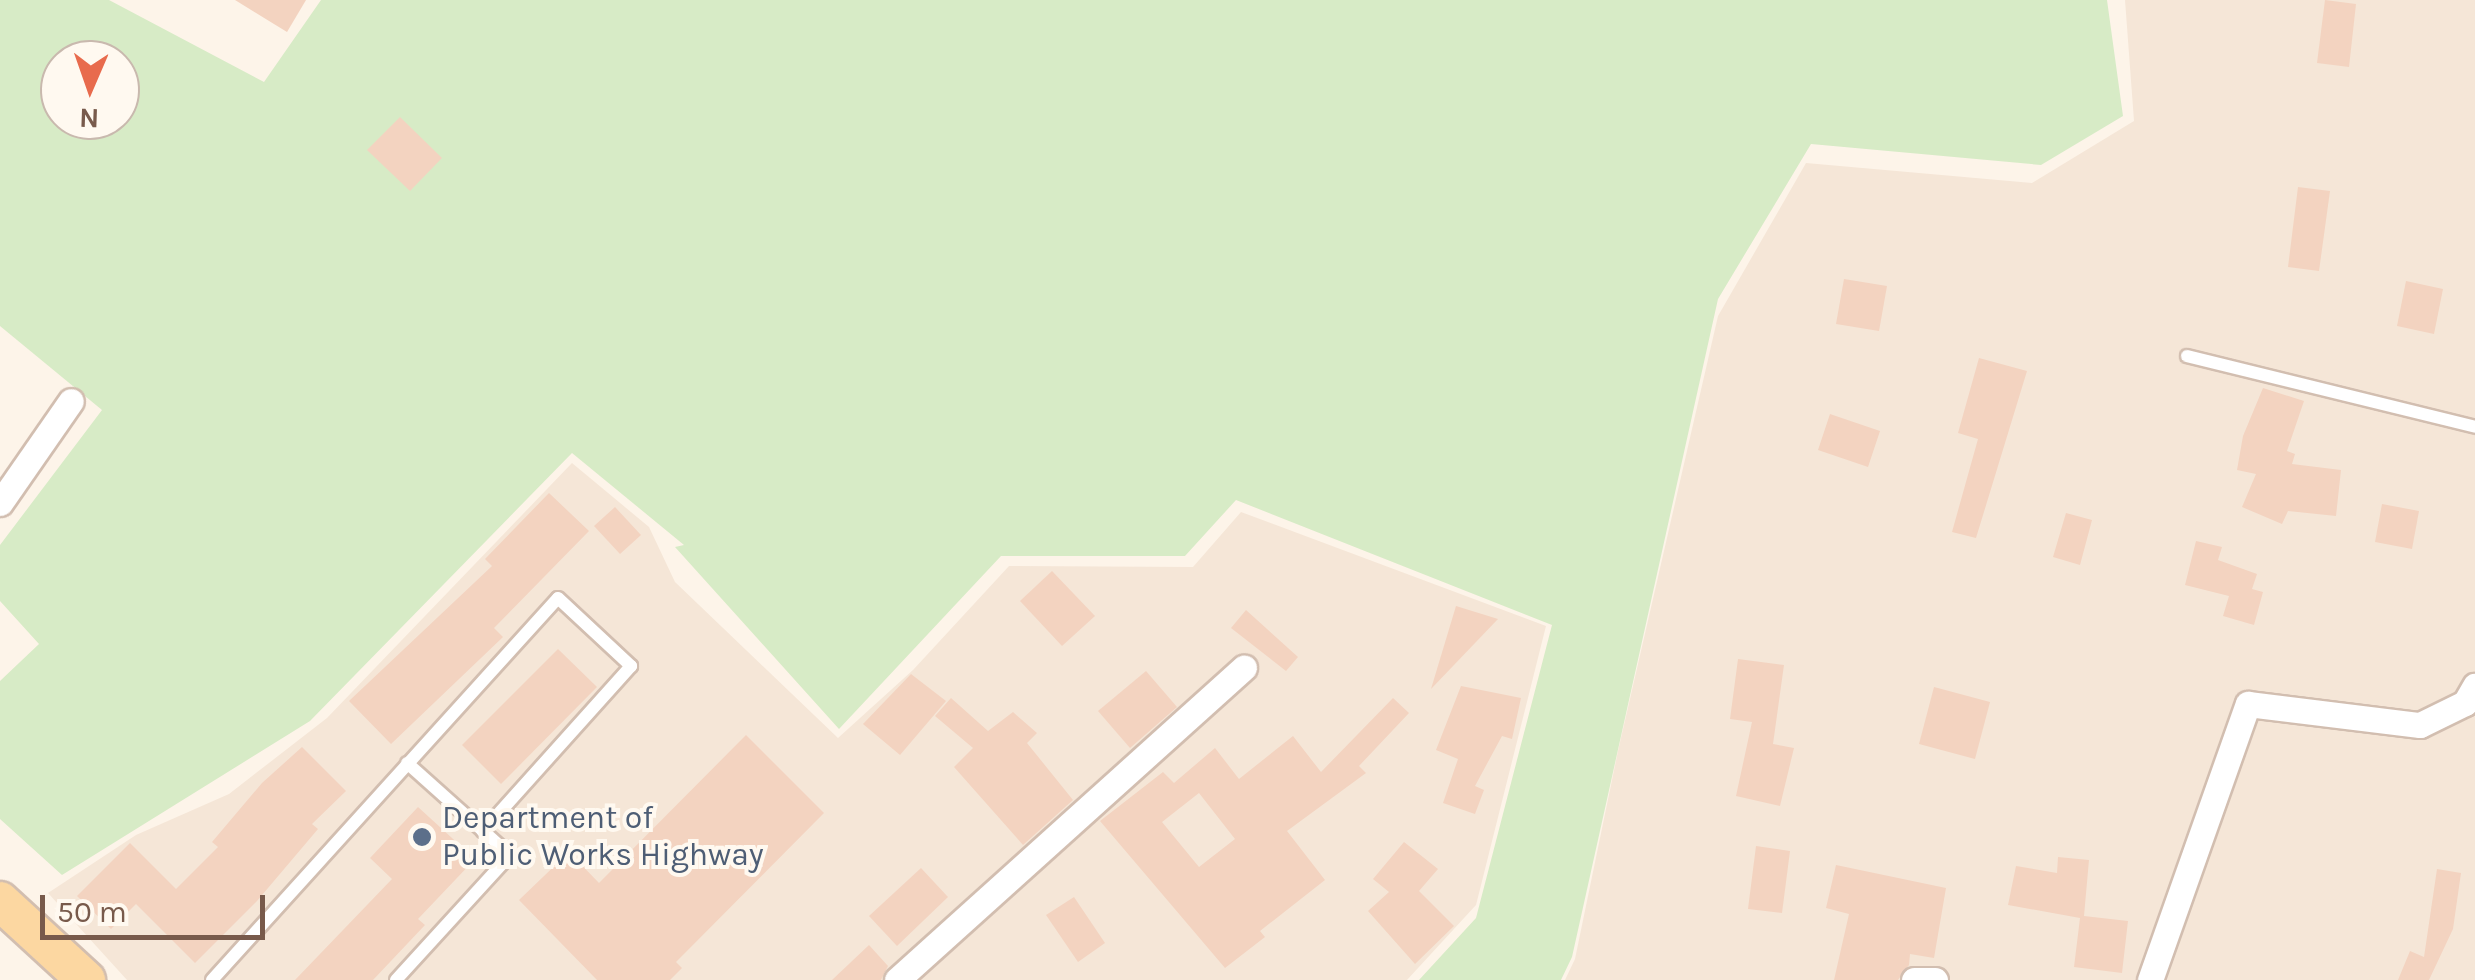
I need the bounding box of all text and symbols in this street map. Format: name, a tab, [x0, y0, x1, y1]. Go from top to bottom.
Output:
north arrow	[40, 40, 140, 140]
text: N	[78, 102, 100, 135]
place label: Department of Public Works Highway	[442, 800, 764, 875]
marker: Department of Public Works Highway	[411, 826, 433, 848]
scale bar	[45, 875, 270, 937]
text: 50 m	[57, 894, 127, 930]

